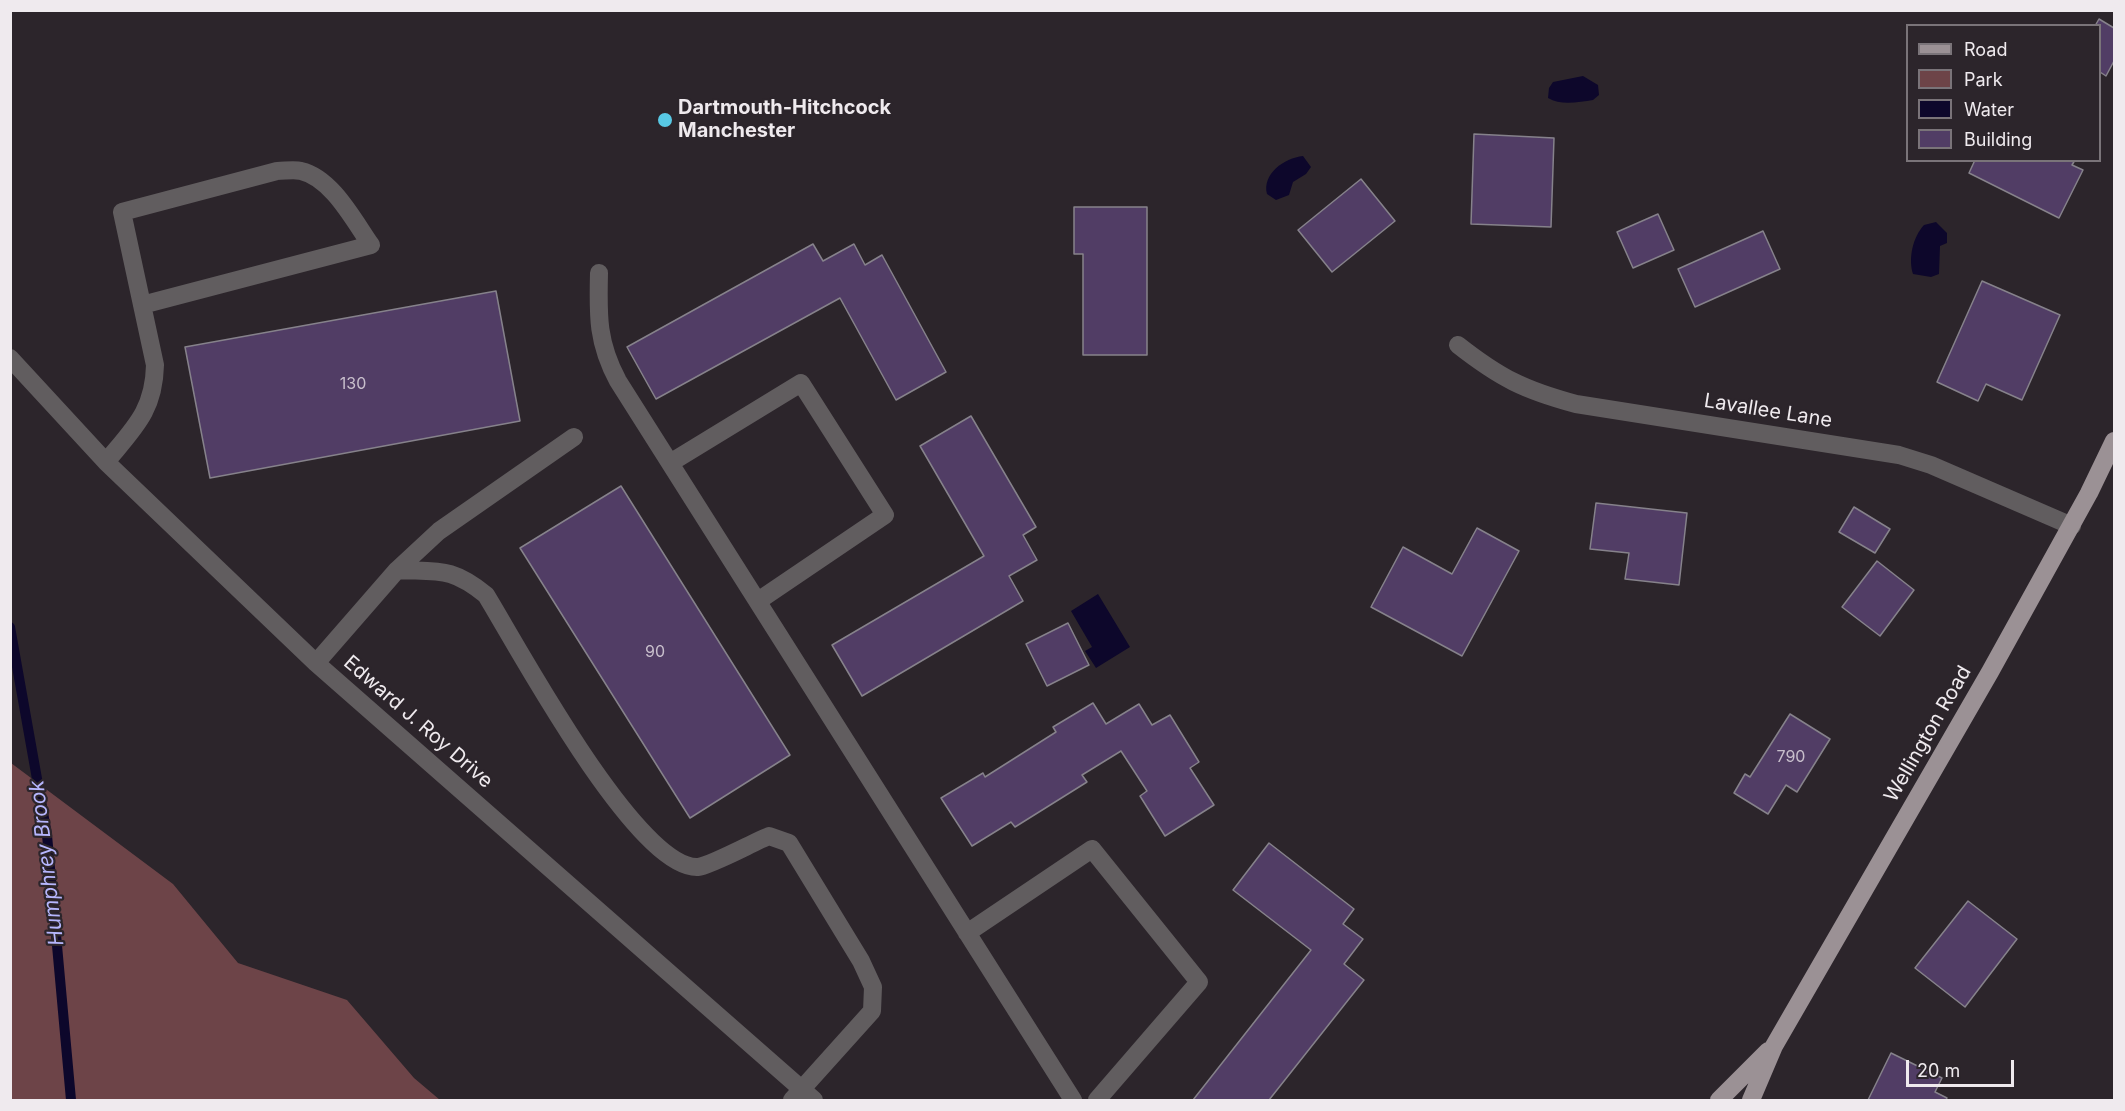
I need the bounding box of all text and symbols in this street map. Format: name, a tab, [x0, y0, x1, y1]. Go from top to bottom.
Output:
legend	[1906, 24, 2101, 162]
text: Road	[1964, 39, 2007, 60]
text: Park	[1964, 69, 2003, 90]
place label: Dartmouth-Hitchcock Manchester	[678, 96, 891, 143]
text: Water	[1964, 99, 2014, 120]
marker: Dartmouth-Hitchcock Manchester	[656, 111, 674, 129]
text: Building	[1964, 129, 2032, 150]
house number: 130	[340, 374, 366, 394]
street label: Lavallee Lane	[1702, 389, 1834, 433]
house number: 90	[645, 642, 665, 662]
street label: Edward J. Roy Drive	[339, 651, 497, 793]
street label: Wellington Road	[1879, 662, 1977, 806]
house number: 790	[1777, 747, 1805, 767]
water label: Humphrey Brook	[24, 779, 70, 947]
scale bar	[1909, 1048, 2017, 1086]
text: 20 m	[1917, 1060, 1960, 1081]

